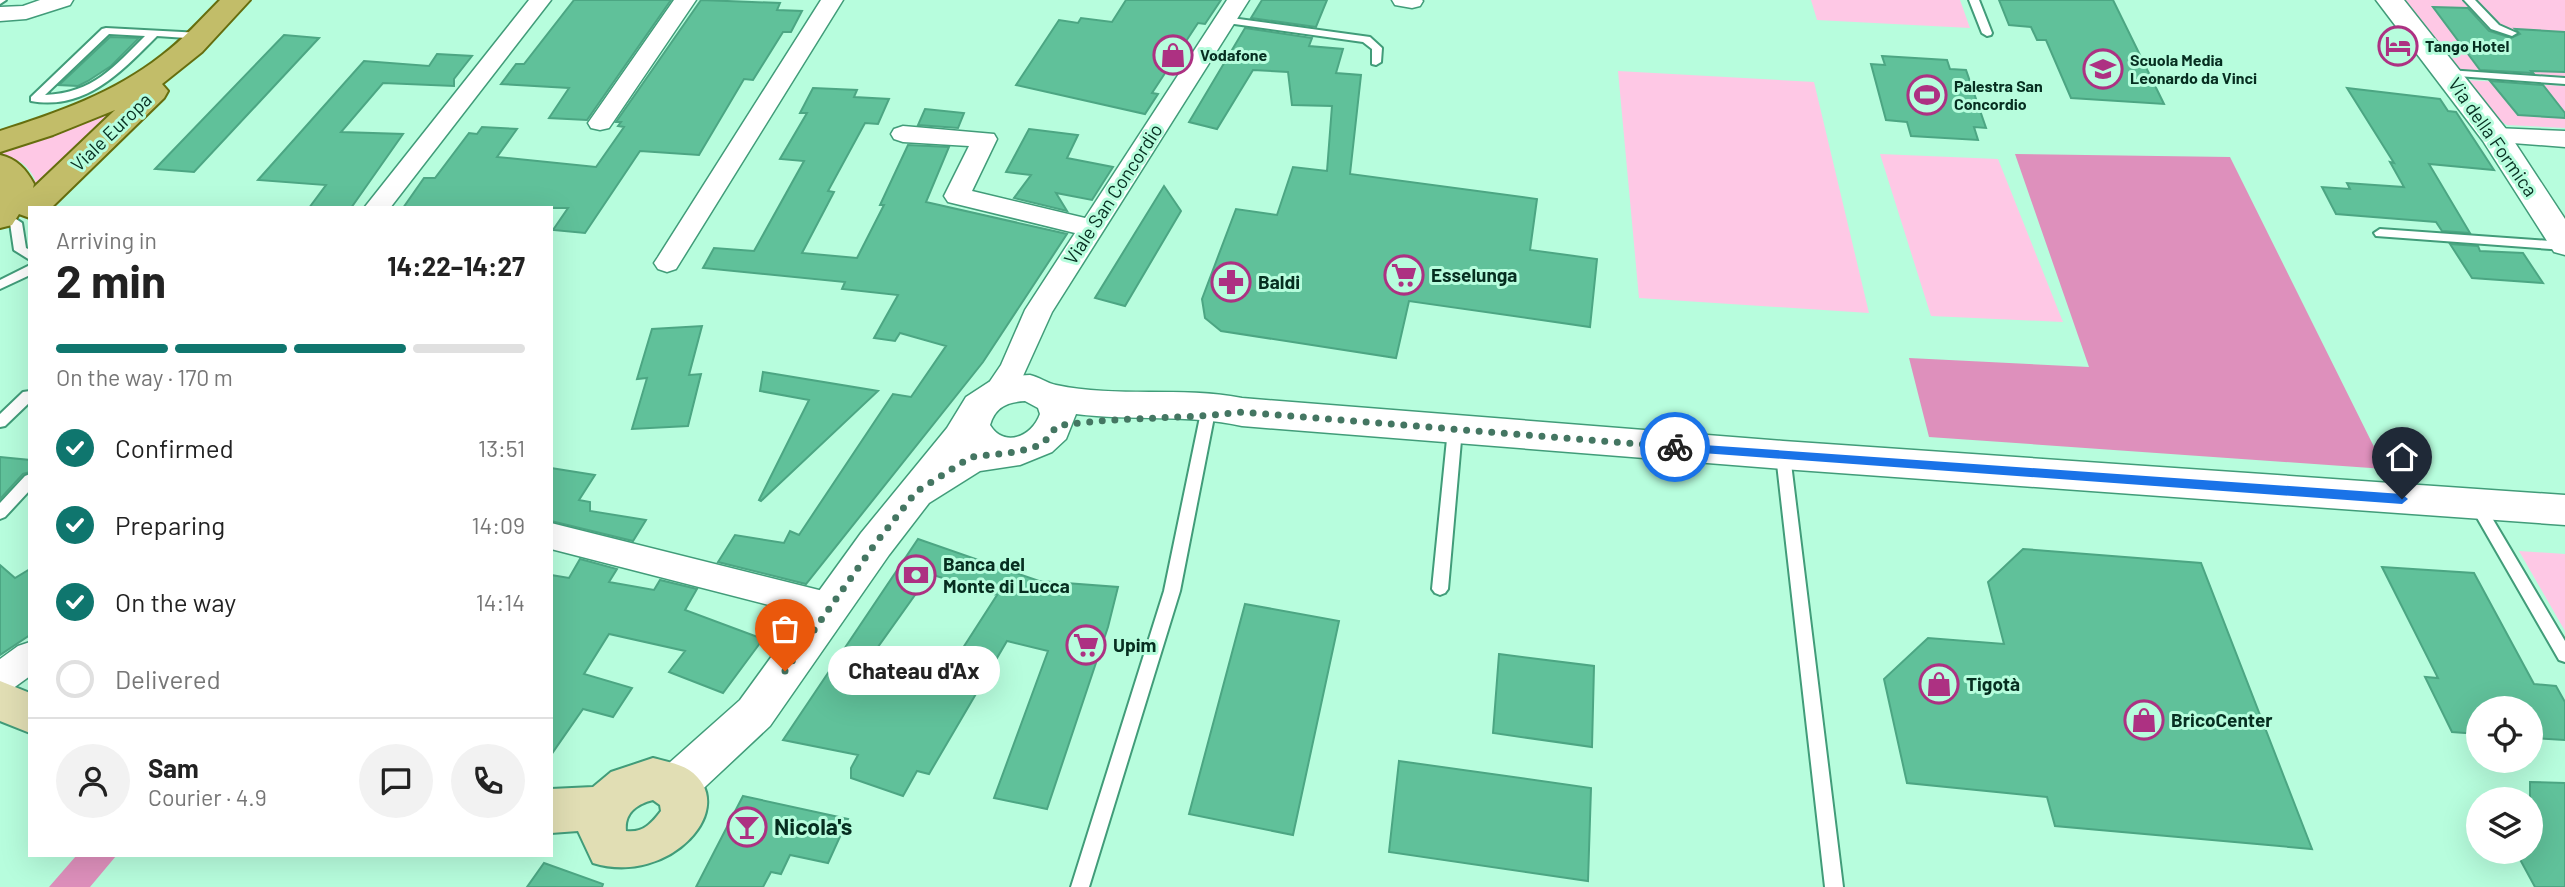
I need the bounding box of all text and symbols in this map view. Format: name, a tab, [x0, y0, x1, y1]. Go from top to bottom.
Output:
hotel icon: Tango Hotel	[2377, 25, 2419, 67]
shop icon: Vodafone	[1152, 34, 1194, 76]
place label: Tango Hotel	[2425, 36, 2509, 55]
place label: Vodafone	[1200, 45, 1268, 64]
school or university icon: Scuola Media Leonardo da Vinci	[2082, 48, 2124, 90]
place label: Scuola Media Leonardo da Vinci	[2130, 50, 2257, 87]
street label: Via della Formica	[2444, 73, 2543, 201]
sports icon: Palestra San Concordio	[1906, 74, 1948, 116]
place label: Palestra San Concordio	[1954, 76, 2043, 113]
street label: Viale Europa	[66, 88, 156, 176]
street label: Viale San Concordio	[1058, 119, 1167, 269]
text: Arriving in	[56, 226, 157, 254]
text: 14:22–14:27	[387, 250, 525, 281]
text: 2 min	[56, 252, 166, 307]
supermarket icon: Esselunga	[1383, 254, 1425, 296]
pharmacy icon: Baldi	[1210, 261, 1252, 303]
place label: Esselunga	[1431, 263, 1517, 286]
place label: Baldi	[1258, 270, 1300, 293]
text: On the way · 170 m	[56, 363, 233, 391]
courier	[1640, 412, 1710, 482]
pin	[2372, 427, 2432, 499]
icon: bike	[1656, 428, 1694, 466]
icon: check	[56, 429, 94, 467]
text: Confirmed	[115, 432, 234, 463]
text: 13:51	[478, 434, 525, 462]
icon: home	[2383, 438, 2421, 476]
icon: check	[56, 506, 94, 544]
text: Preparing	[115, 509, 225, 540]
text: 14:09	[472, 511, 525, 539]
place label: Banca del Monte di Lucca	[943, 552, 1070, 597]
bank icon: Banca del Monte di Lucca	[895, 554, 937, 596]
icon: check	[56, 583, 94, 621]
text: On the way	[115, 586, 236, 617]
text: 14:14	[476, 588, 525, 616]
pin	[755, 599, 815, 671]
icon: bag	[766, 610, 804, 648]
supermarket icon: Upim	[1065, 624, 1107, 666]
place label: Upim	[1113, 633, 1156, 656]
callout: Chateau d'Ax	[827, 646, 998, 696]
text: Chateau d'Ax	[848, 656, 980, 684]
text: Delivered	[115, 663, 221, 694]
shop icon: Tigotà	[1918, 663, 1960, 705]
place label: Tigotà	[1966, 672, 2020, 695]
map controls	[2466, 696, 2543, 864]
button: locate	[2466, 696, 2543, 773]
shop icon: BricoCenter	[2123, 699, 2165, 741]
place label: BricoCenter	[2171, 708, 2273, 731]
button: person	[56, 744, 130, 818]
button: chat	[359, 744, 433, 818]
button: phone	[451, 744, 525, 818]
text: Sam	[148, 752, 199, 783]
text: Courier · 4.9	[148, 783, 267, 811]
button: layers	[2466, 787, 2543, 864]
bar icon: Nicola's	[726, 806, 768, 848]
place label: Nicola's	[774, 812, 852, 840]

